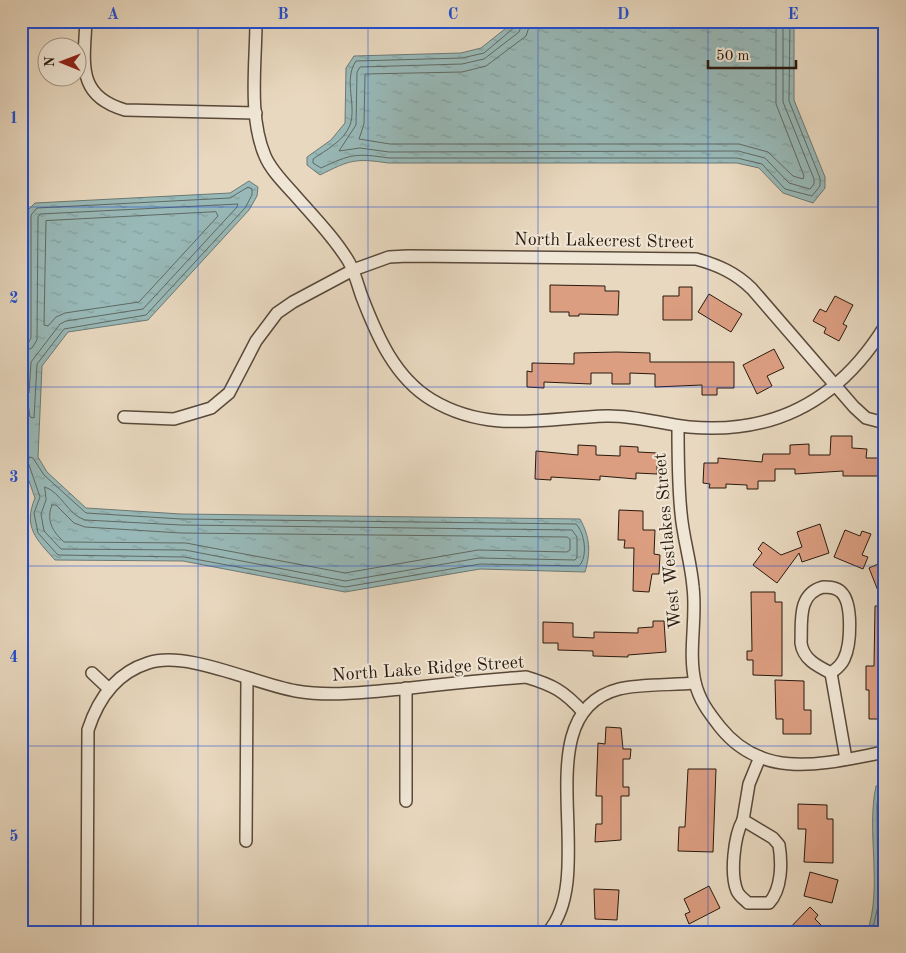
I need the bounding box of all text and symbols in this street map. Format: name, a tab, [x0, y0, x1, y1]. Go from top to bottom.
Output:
text: A	[107, 7, 119, 23]
text: B	[277, 7, 289, 23]
text: C	[448, 7, 458, 23]
text: D	[617, 7, 629, 23]
text: E	[787, 7, 799, 23]
north arrow	[38, 38, 88, 88]
scale bar	[708, 38, 796, 70]
text: 50 m	[716, 49, 750, 64]
text: N	[43, 56, 57, 67]
text: 1	[9, 111, 19, 127]
street label: North Lakecrest Street	[514, 230, 694, 252]
text: 2	[9, 291, 19, 307]
street label: West Westlakes Street	[651, 452, 685, 630]
text: 3	[9, 470, 19, 486]
text: 4	[9, 650, 19, 666]
street label: North Lake Ridge Street	[331, 653, 525, 685]
text: 5	[9, 829, 19, 845]

